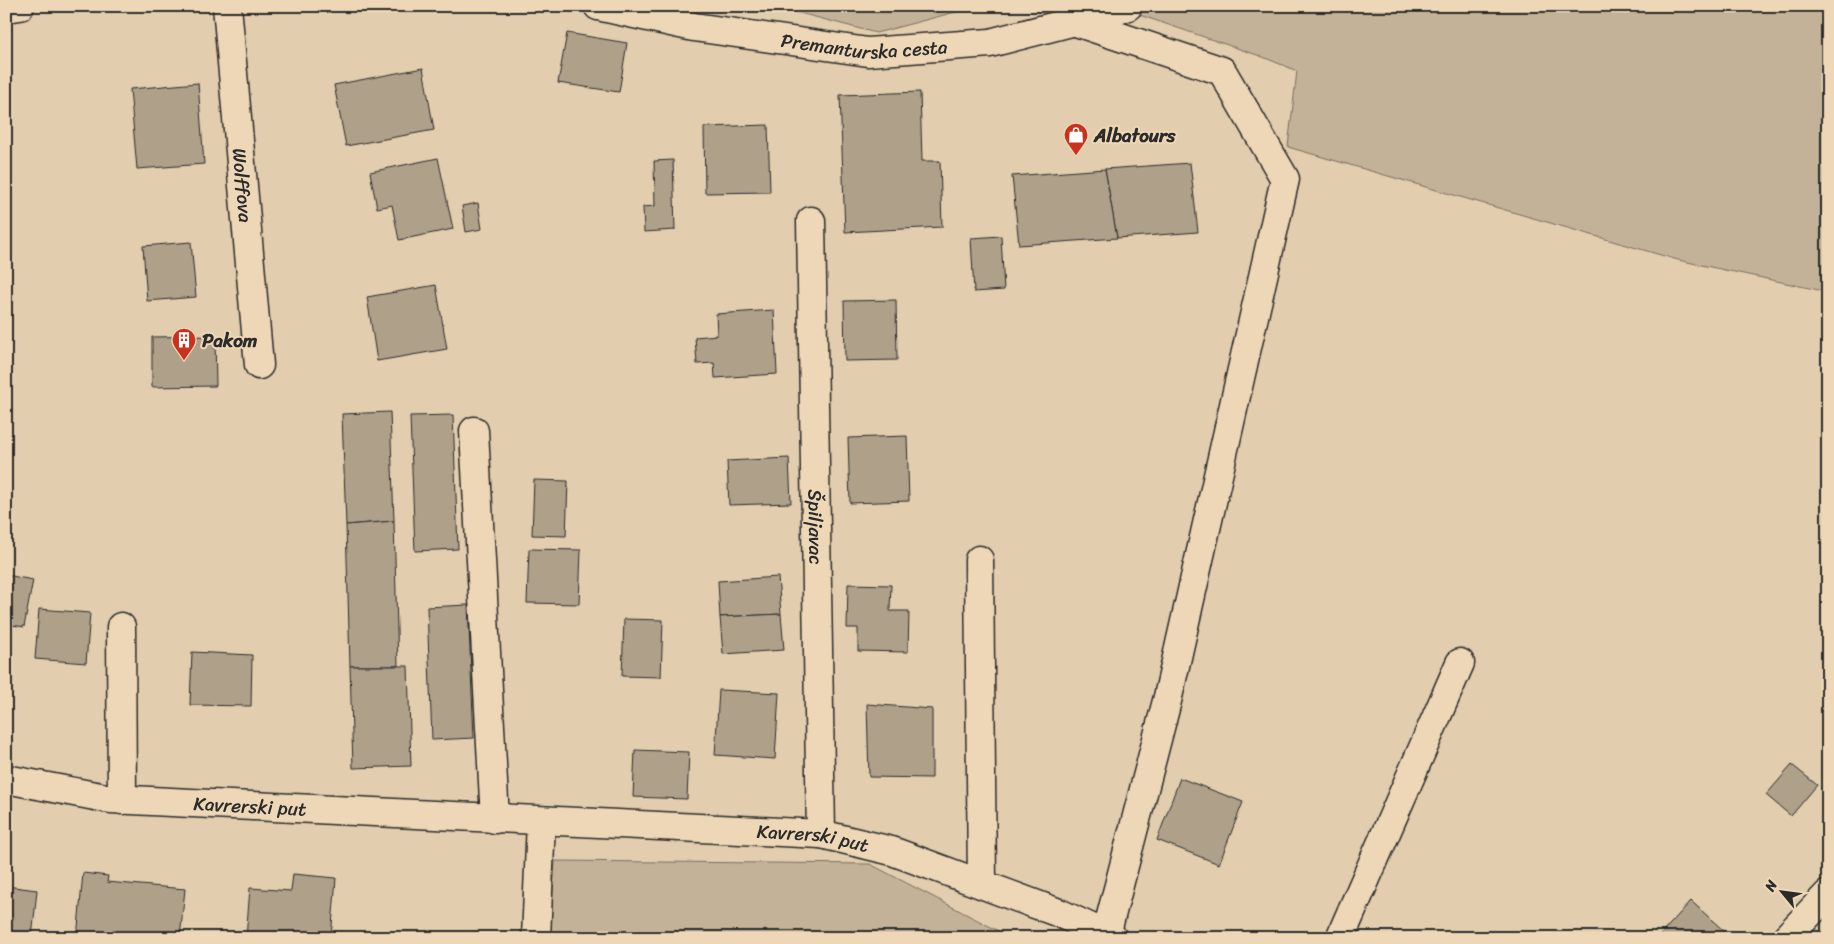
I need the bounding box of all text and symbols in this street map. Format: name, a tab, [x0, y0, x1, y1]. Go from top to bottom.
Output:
street label: Premanturska cesta	[779, 24, 949, 69]
place label: Albatours	[1093, 119, 1177, 152]
shop icon: Albatours	[1063, 122, 1089, 156]
street label: Wolffova	[223, 147, 262, 224]
place label: Pakom	[202, 324, 258, 357]
building icon: Pakom	[171, 327, 197, 361]
street label: Špiljavac	[798, 489, 833, 565]
street label: Kavrerski put	[193, 787, 307, 826]
street label: Kavrerski put	[756, 815, 872, 862]
north arrow	[1756, 866, 1806, 916]
text: N	[1757, 875, 1784, 897]

